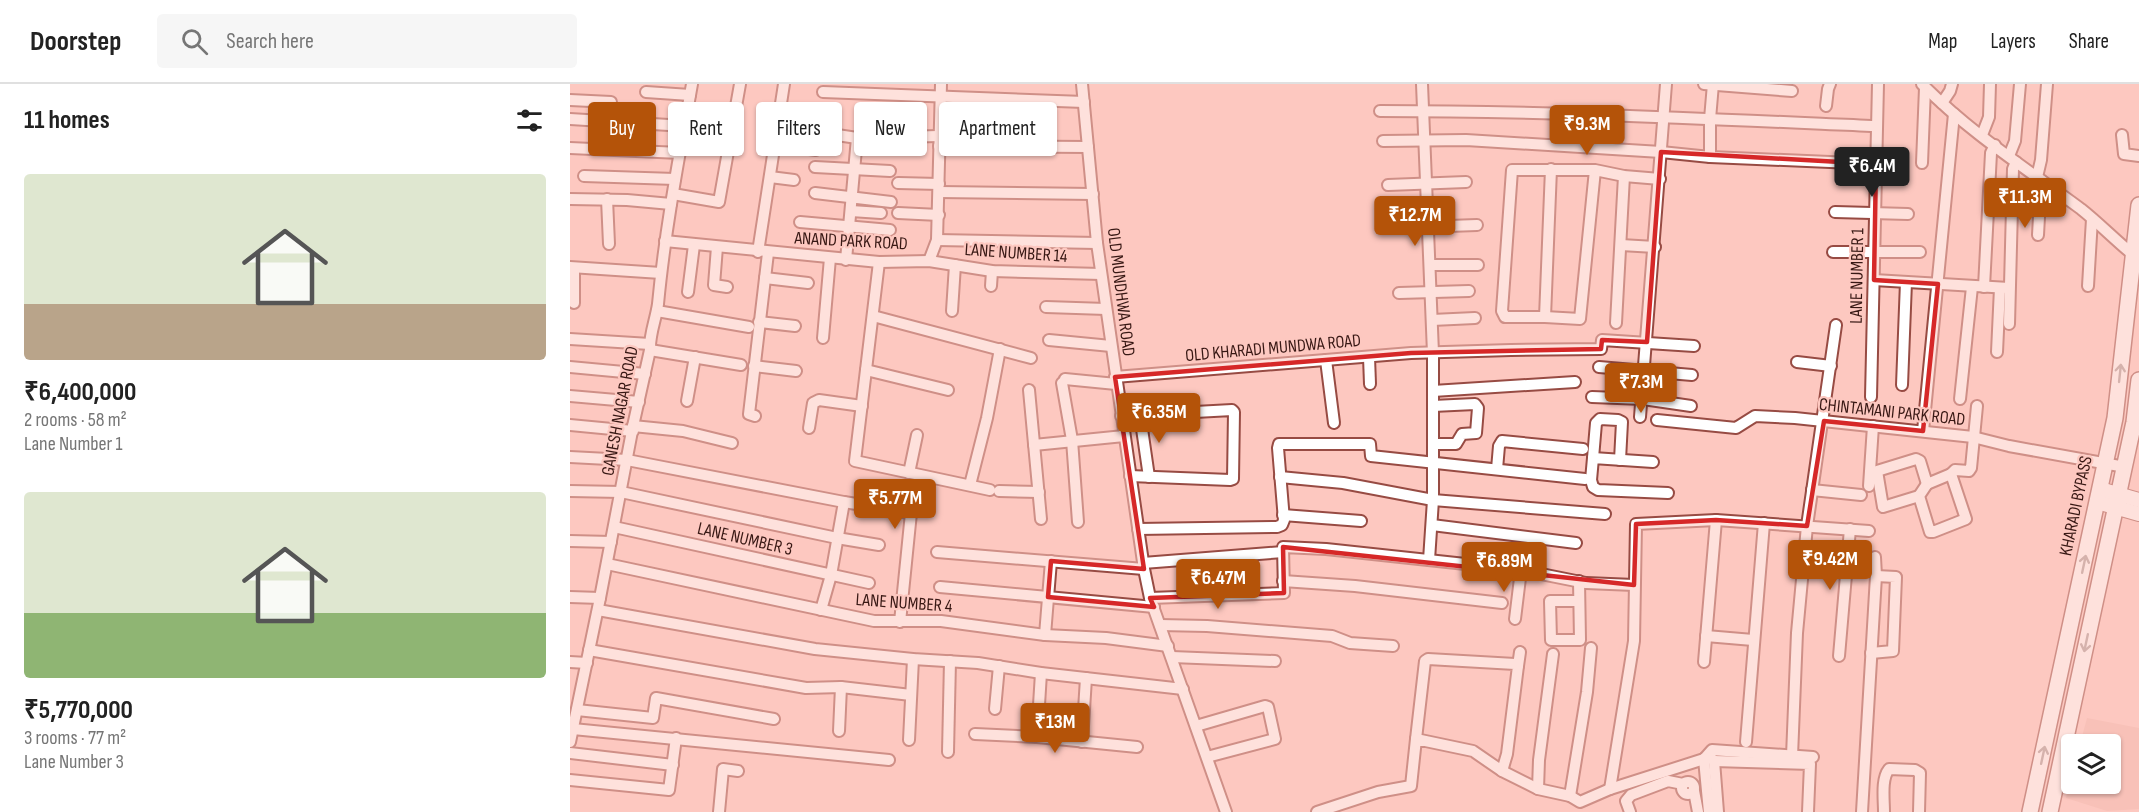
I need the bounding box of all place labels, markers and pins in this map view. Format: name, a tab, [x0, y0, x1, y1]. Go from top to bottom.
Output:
pin: ₹9.3M	[1545, 105, 1629, 156]
pin: ₹6.4M	[1830, 147, 1914, 198]
pin: ₹11.3M	[1976, 178, 2074, 229]
pin: ₹12.7M	[1366, 196, 1464, 247]
pin: ₹7.3M	[1599, 363, 1683, 414]
pin: ₹6.35M	[1110, 393, 1208, 444]
pin: ₹5.77M	[846, 479, 944, 530]
pin: ₹9.42M	[1781, 540, 1879, 591]
pin: ₹6.89M	[1455, 542, 1553, 593]
pin: ₹6.47M	[1169, 559, 1267, 610]
pin: ₹13M	[1019, 703, 1091, 754]

